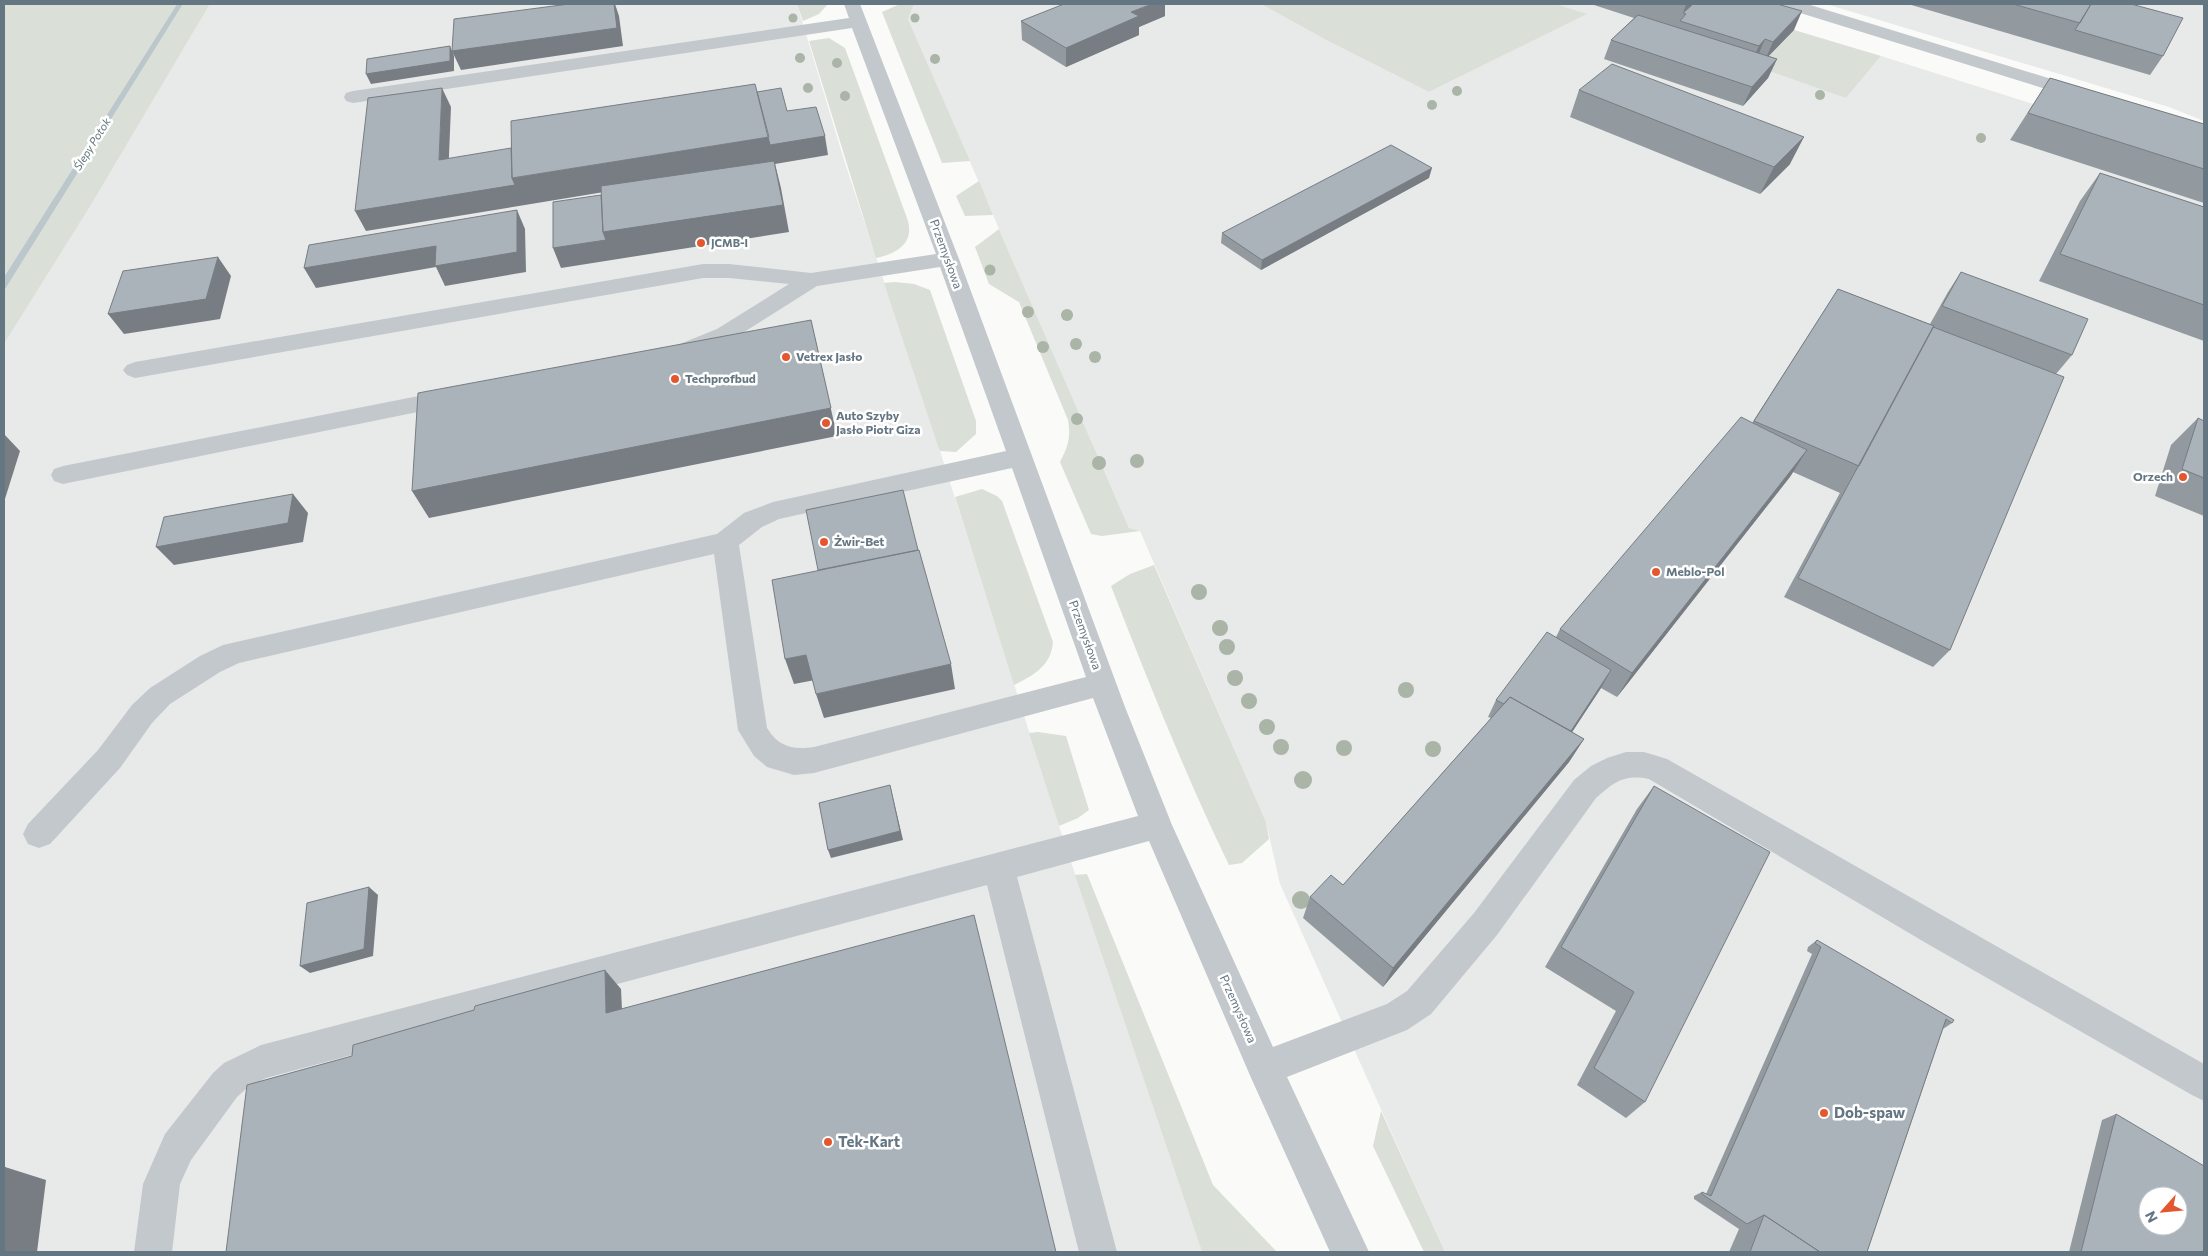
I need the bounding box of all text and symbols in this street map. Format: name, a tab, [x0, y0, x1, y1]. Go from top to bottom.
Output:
water label: Ślepy Potok	[70, 114, 113, 172]
street label: Przemysłowa	[928, 217, 966, 290]
place label: JCMB-I	[711, 236, 748, 250]
marker: JCMB-I	[695, 237, 707, 249]
place label: Vetrex Jasło	[796, 349, 862, 364]
marker: Vetrex Jasło	[780, 351, 792, 363]
place label: Techprofbud	[685, 371, 756, 385]
marker: Techprofbud	[669, 373, 681, 385]
place label: Auto Szyby Jasło Piotr Giza	[836, 408, 921, 437]
marker: Auto Szyby Jasło Piotr Giza	[820, 417, 832, 429]
place label: Orzech	[2133, 469, 2173, 483]
marker: Orzech	[2177, 471, 2189, 483]
place label: Żwir-Bet	[834, 534, 884, 548]
marker: Żwir-Bet	[818, 536, 830, 548]
place label: Meblo-Pol	[1666, 564, 1725, 578]
marker: Meblo-Pol	[1650, 566, 1662, 578]
street label: Przemysłowa	[1067, 598, 1105, 671]
street label: Przemysłowa	[1218, 972, 1260, 1045]
place label: Dob-spaw	[1834, 1103, 1906, 1121]
marker: Dob-spaw	[1818, 1107, 1830, 1119]
place label: Tek-Kart	[838, 1132, 900, 1150]
marker: Tek-Kart	[822, 1136, 834, 1148]
north arrow	[2138, 1186, 2188, 1236]
text: N	[2141, 1209, 2161, 1226]

